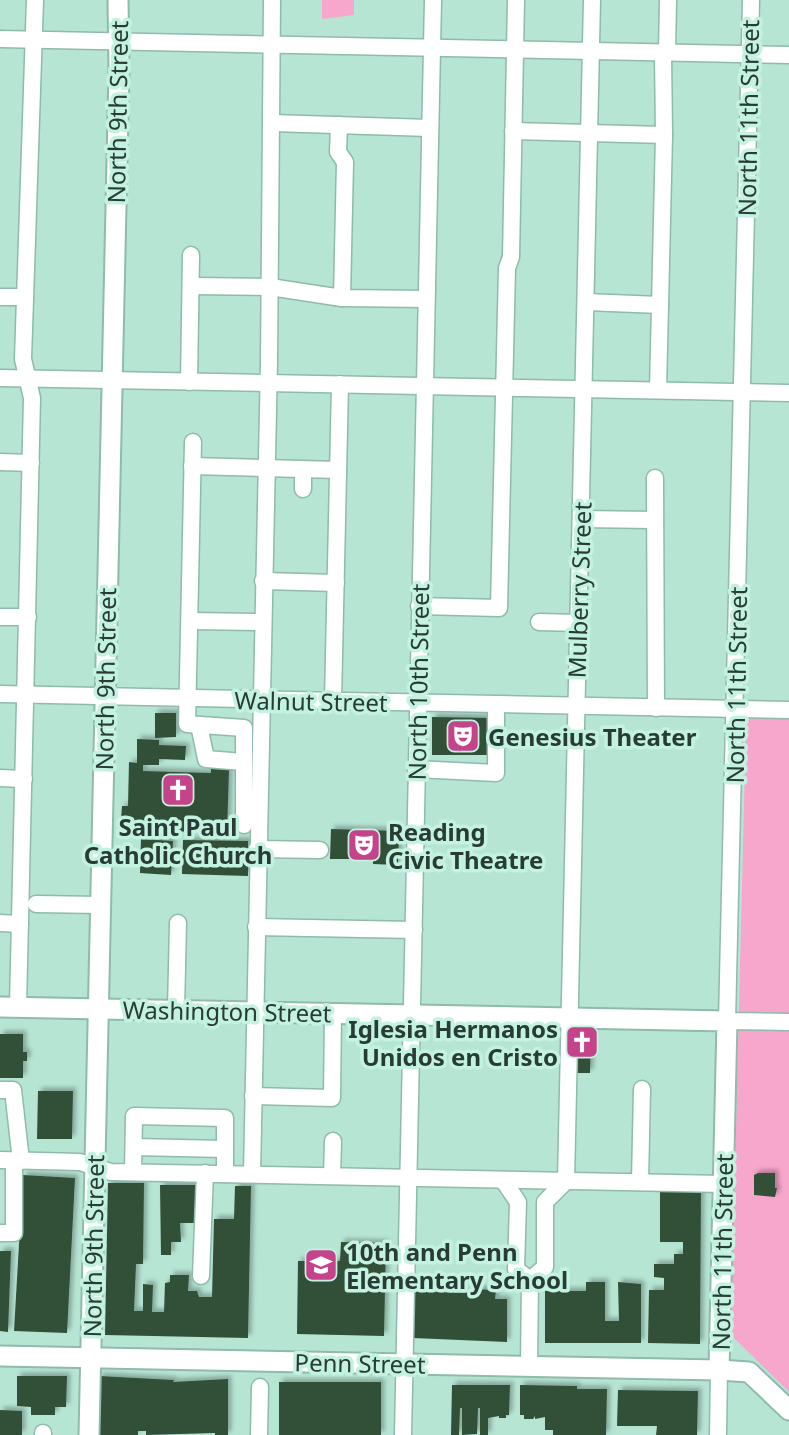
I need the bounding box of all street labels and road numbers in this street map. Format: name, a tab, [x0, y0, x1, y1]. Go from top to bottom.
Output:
street label: North 11th Street	[730, 19, 766, 217]
street label: North 9th Street	[99, 20, 135, 204]
street label: Mulberry Street	[559, 501, 599, 679]
street label: North 10th Street	[400, 583, 436, 781]
street label: North 11th Street	[718, 586, 754, 784]
street label: North 9th Street	[87, 587, 123, 771]
street label: Walnut Street	[234, 683, 388, 719]
street label: Washington Street	[122, 993, 332, 1029]
street label: North 11th Street	[704, 1153, 740, 1351]
street label: North 9th Street	[75, 1154, 111, 1338]
street label: Penn Street	[294, 1345, 426, 1381]

